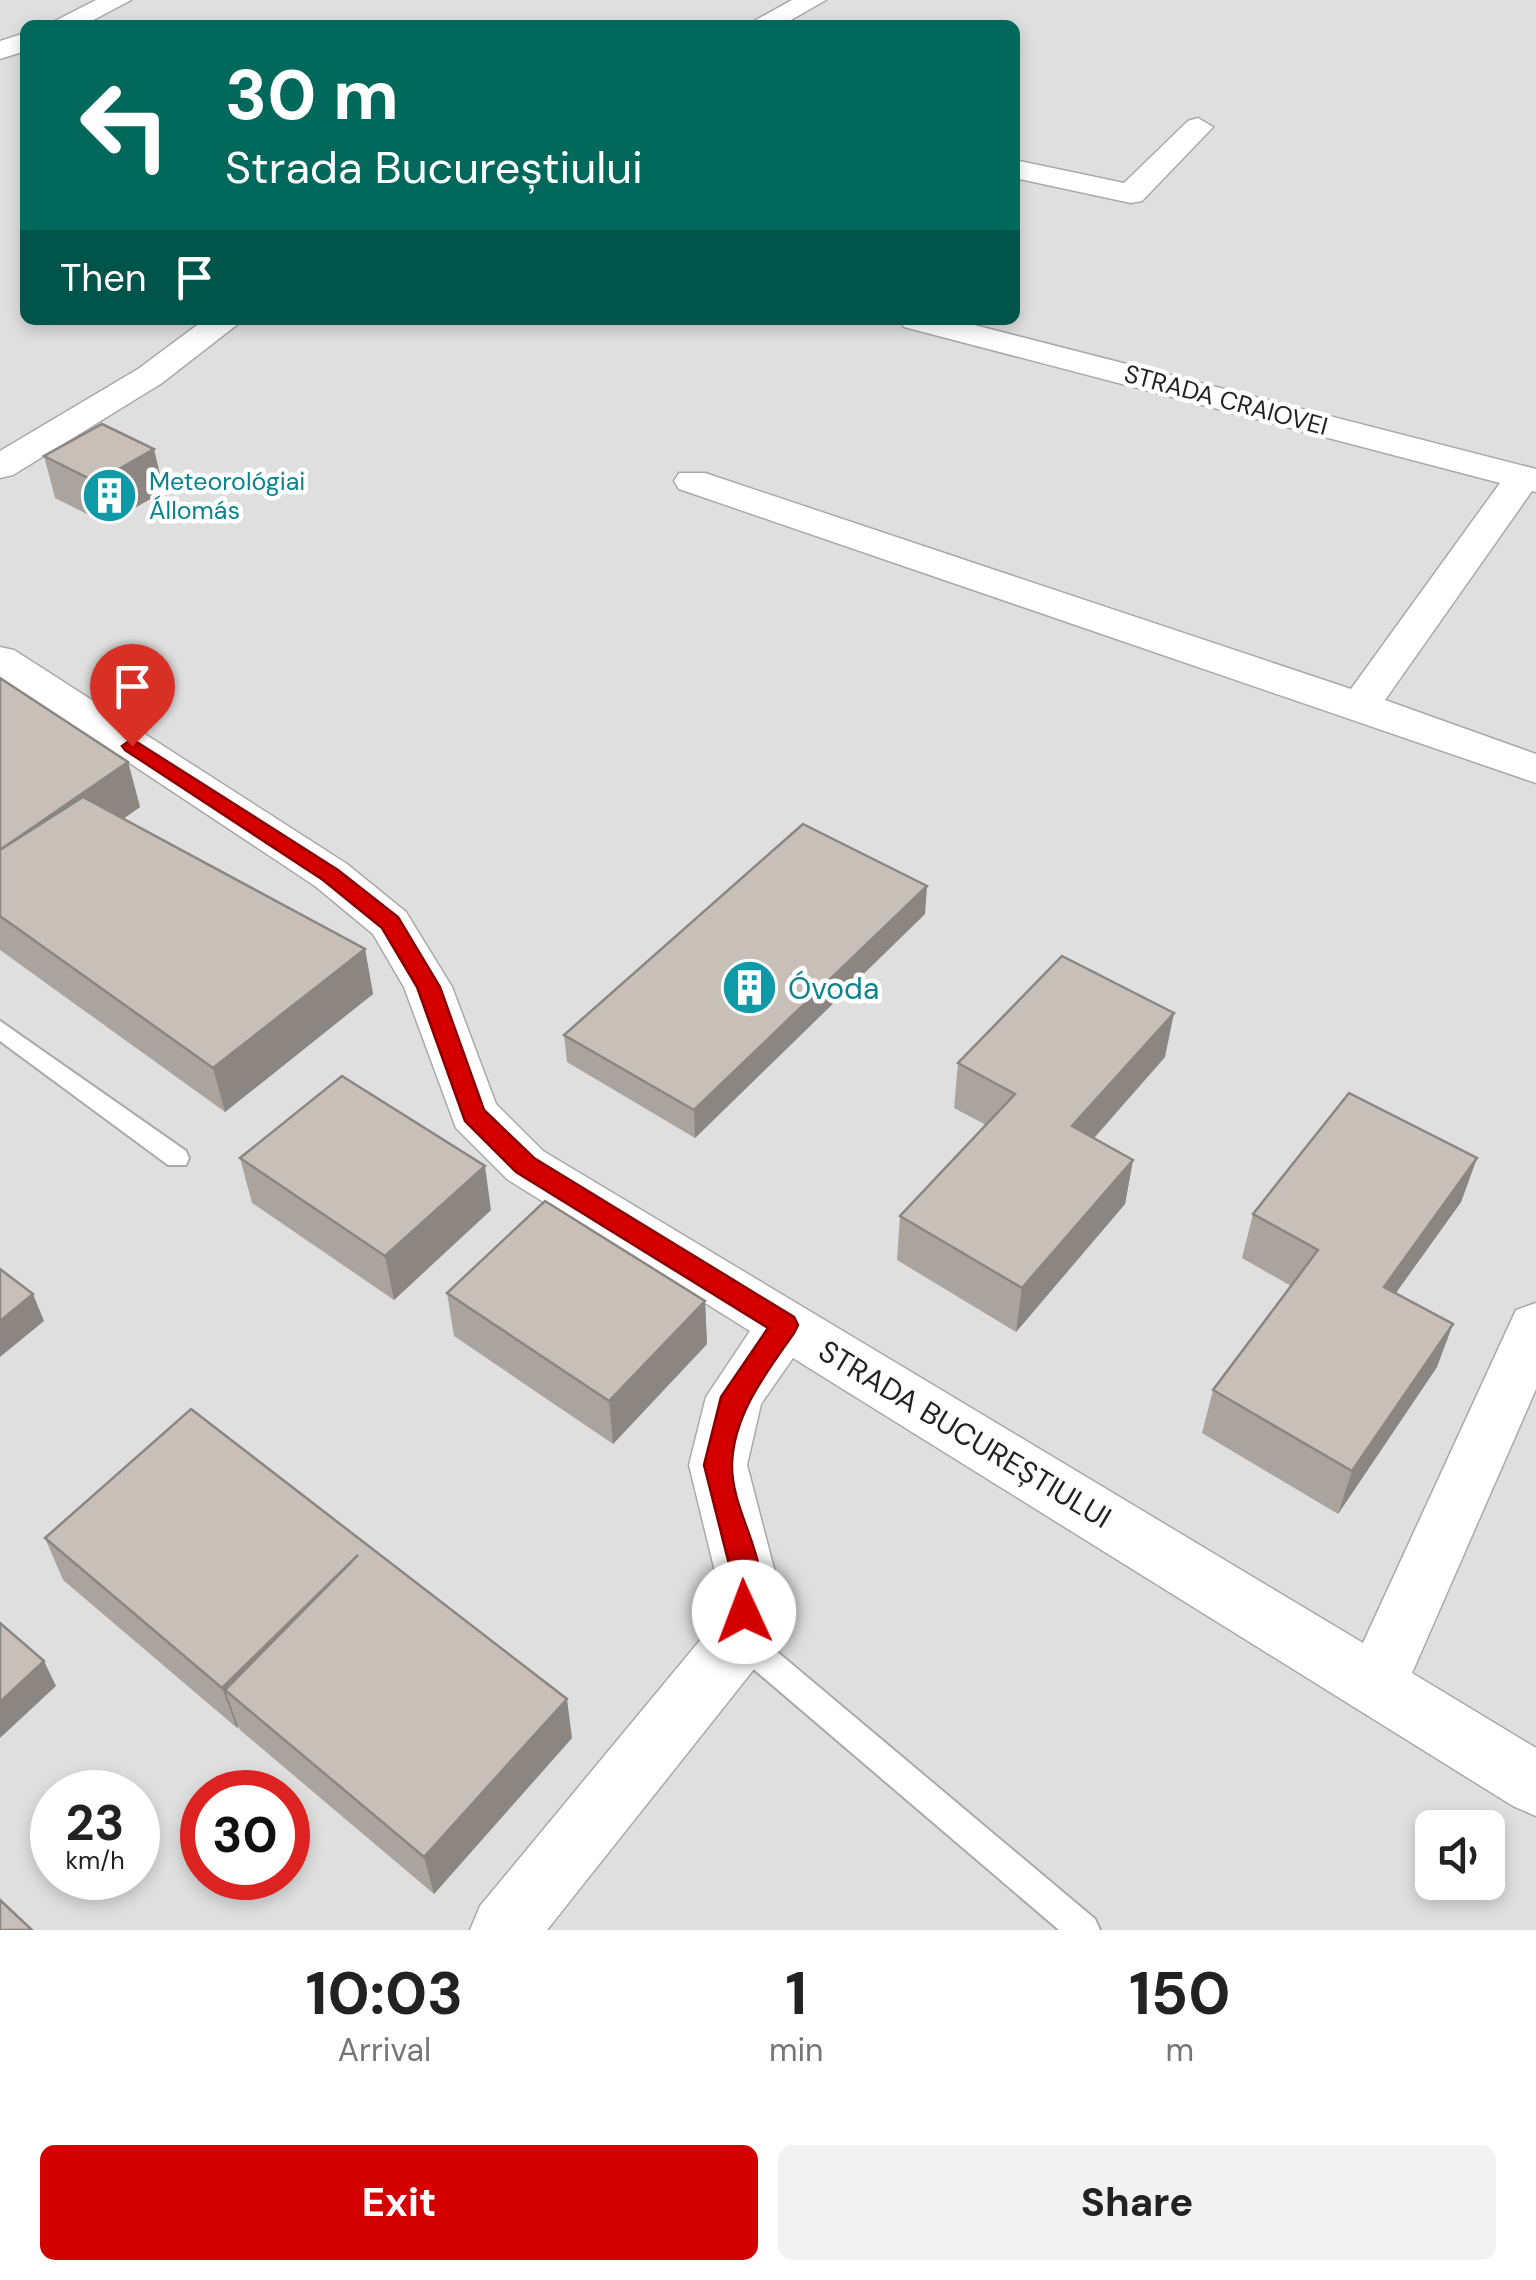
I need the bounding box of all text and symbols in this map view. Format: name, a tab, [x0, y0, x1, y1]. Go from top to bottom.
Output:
text: 30 m	[225, 50, 399, 141]
icon: left	[60, 60, 190, 190]
text: Strada Bucureștiului	[225, 138, 643, 197]
icon: arrive	[167, 250, 222, 305]
text: Then	[60, 253, 147, 303]
street label: STRADA CRAIOVEI	[1121, 357, 1331, 443]
building icon: Meteorológiai Állomás	[80, 465, 140, 525]
place label: Meteorológiai Állomás	[149, 465, 305, 527]
pin	[90, 644, 175, 747]
icon: arrive	[105, 659, 160, 714]
building icon: Óvoda	[719, 958, 779, 1018]
place label: Óvoda	[788, 969, 879, 1008]
street label: STRADA BUCUREȘTIULUI	[812, 1331, 1118, 1537]
position arrow	[692, 1560, 796, 1664]
speed limit sign: 30	[180, 1770, 310, 1900]
text: 23	[66, 1790, 125, 1856]
map controls	[1415, 1810, 1505, 1900]
button: sound	[1415, 1810, 1505, 1900]
text: km/h	[65, 1844, 125, 1877]
text: 10:03	[306, 1954, 463, 2033]
text: 1	[785, 1954, 807, 2033]
text: 150	[1129, 1954, 1230, 2033]
text: Arrival	[338, 2029, 431, 2071]
text: min	[769, 2029, 823, 2071]
text: m	[1165, 2029, 1194, 2071]
button: Exit	[40, 2145, 758, 2260]
button: Share	[778, 2145, 1496, 2260]

